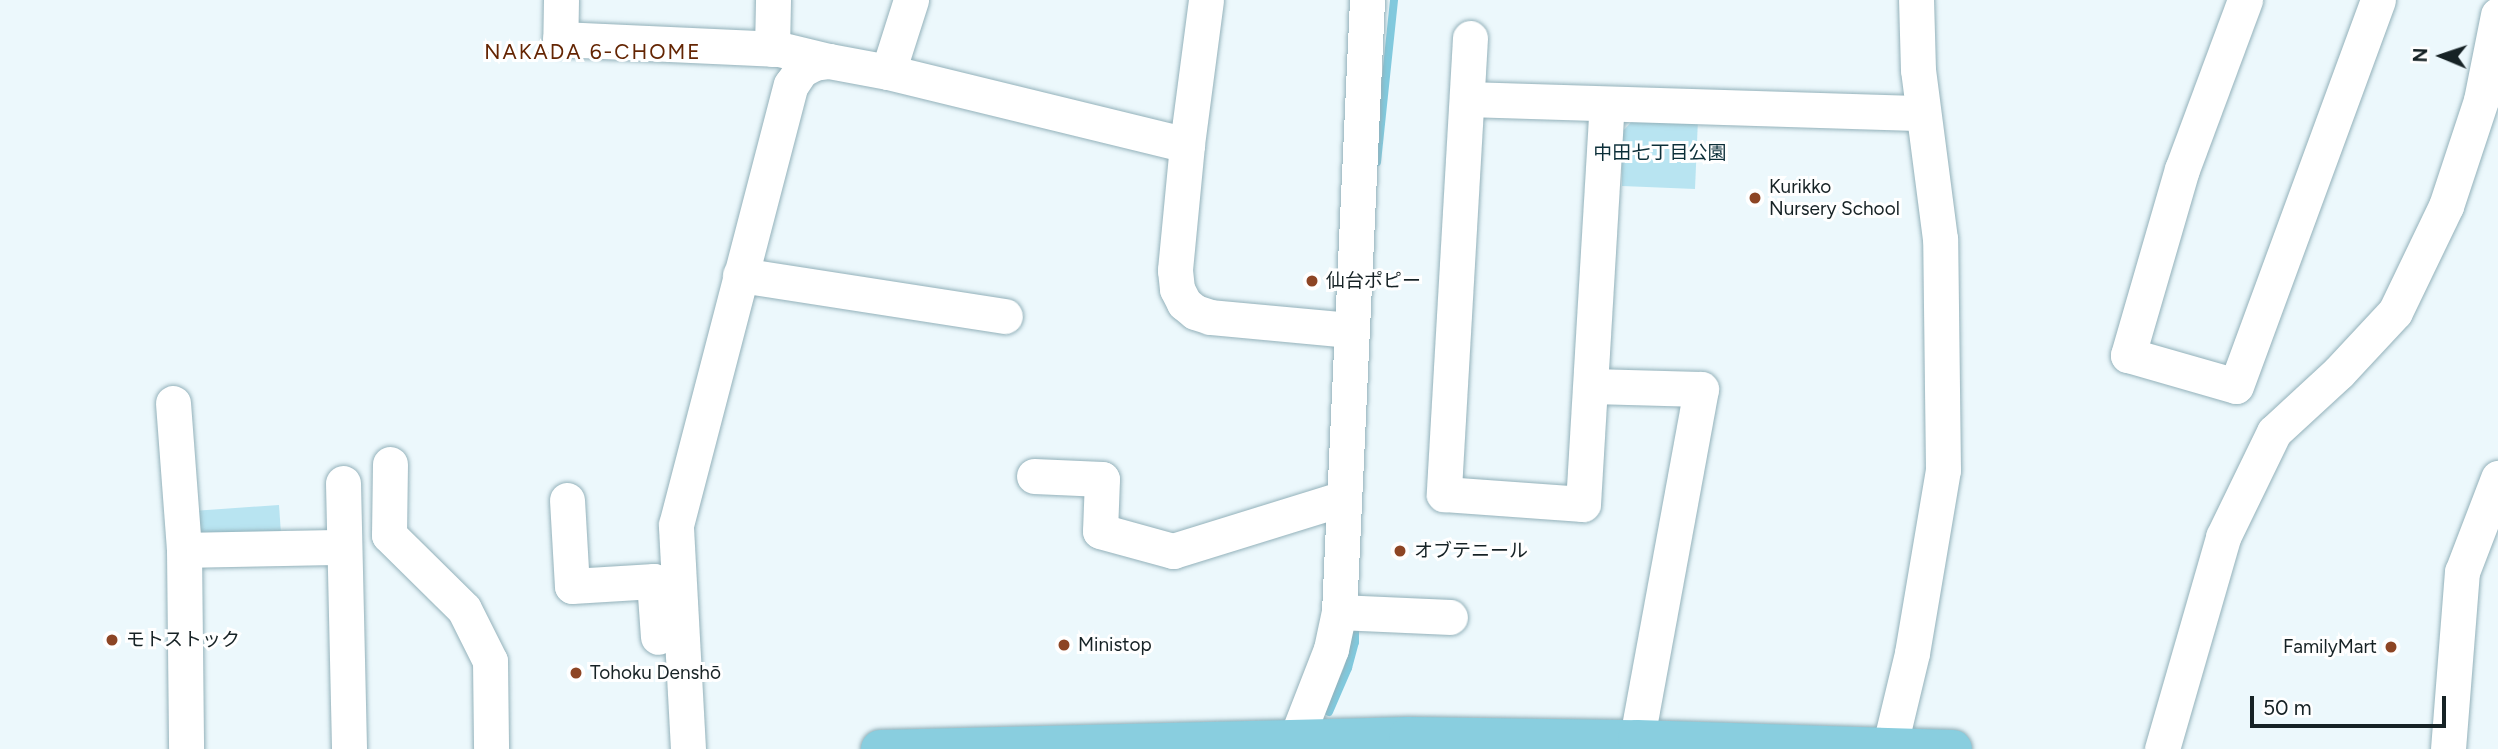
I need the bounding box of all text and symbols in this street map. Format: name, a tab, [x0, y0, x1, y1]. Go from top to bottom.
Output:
north arrow	[2407, 21, 2477, 91]
district label: NAKADA 6-CHOME	[486, 39, 700, 65]
text: N	[2409, 48, 2432, 63]
park label: 中田七丁目公園	[1594, 142, 1726, 164]
place label: Kurikko Nursery School	[1769, 176, 1900, 220]
marker: Kurikko Nursery School	[1747, 190, 1763, 206]
place label: 仙台ポピー	[1326, 270, 1421, 292]
marker: 仙台ポピー	[1304, 273, 1320, 289]
place label: オブテニール	[1414, 540, 1528, 562]
marker: オブテニール	[1392, 543, 1408, 559]
place label: モトストック	[126, 629, 240, 651]
marker: モトストック	[104, 632, 120, 648]
place label: Ministop	[1078, 634, 1152, 656]
place label: FamilyMart	[2283, 636, 2377, 658]
marker: Ministop	[1056, 637, 1072, 653]
marker: FamilyMart	[2383, 639, 2399, 655]
place label: Tohoku Denshō	[590, 662, 721, 684]
marker: Tohoku Denshō	[568, 665, 584, 681]
scale bar	[2253, 682, 2449, 726]
text: 50 m	[2263, 695, 2312, 720]

